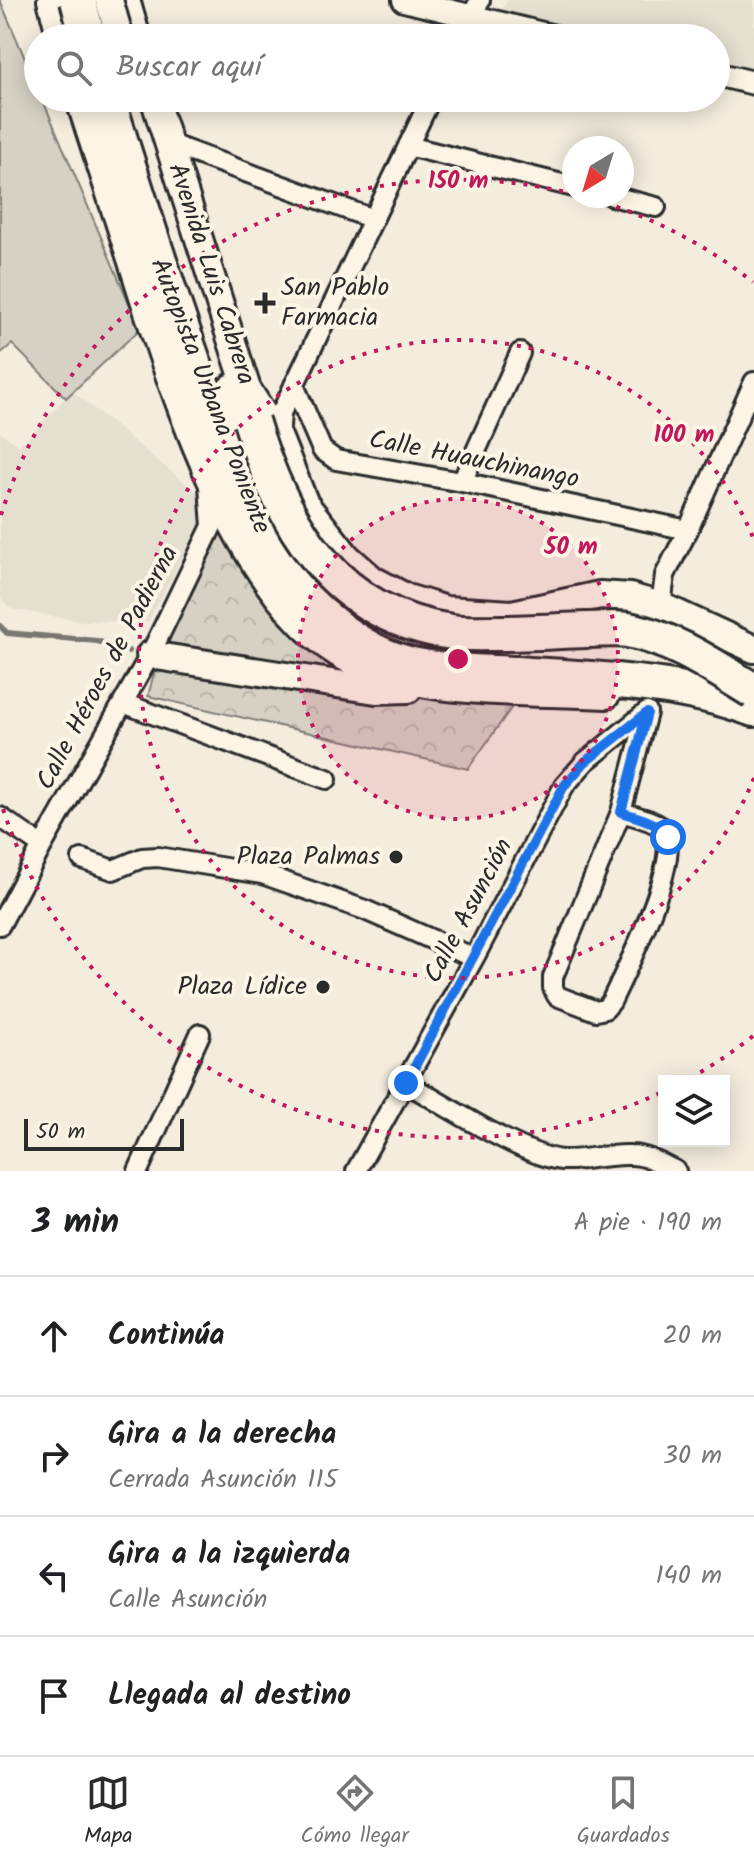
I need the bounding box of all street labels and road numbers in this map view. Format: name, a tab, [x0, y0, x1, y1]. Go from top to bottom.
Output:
street label: Avenida Luis Cabrera	[155, 158, 267, 390]
street label: Autopista Urbana Poniente	[138, 252, 282, 540]
street label: Calle Huauchinango	[365, 419, 583, 501]
street label: Calle Héroes de Padierna	[26, 538, 190, 798]
street label: Calle Asunción	[413, 831, 525, 991]

